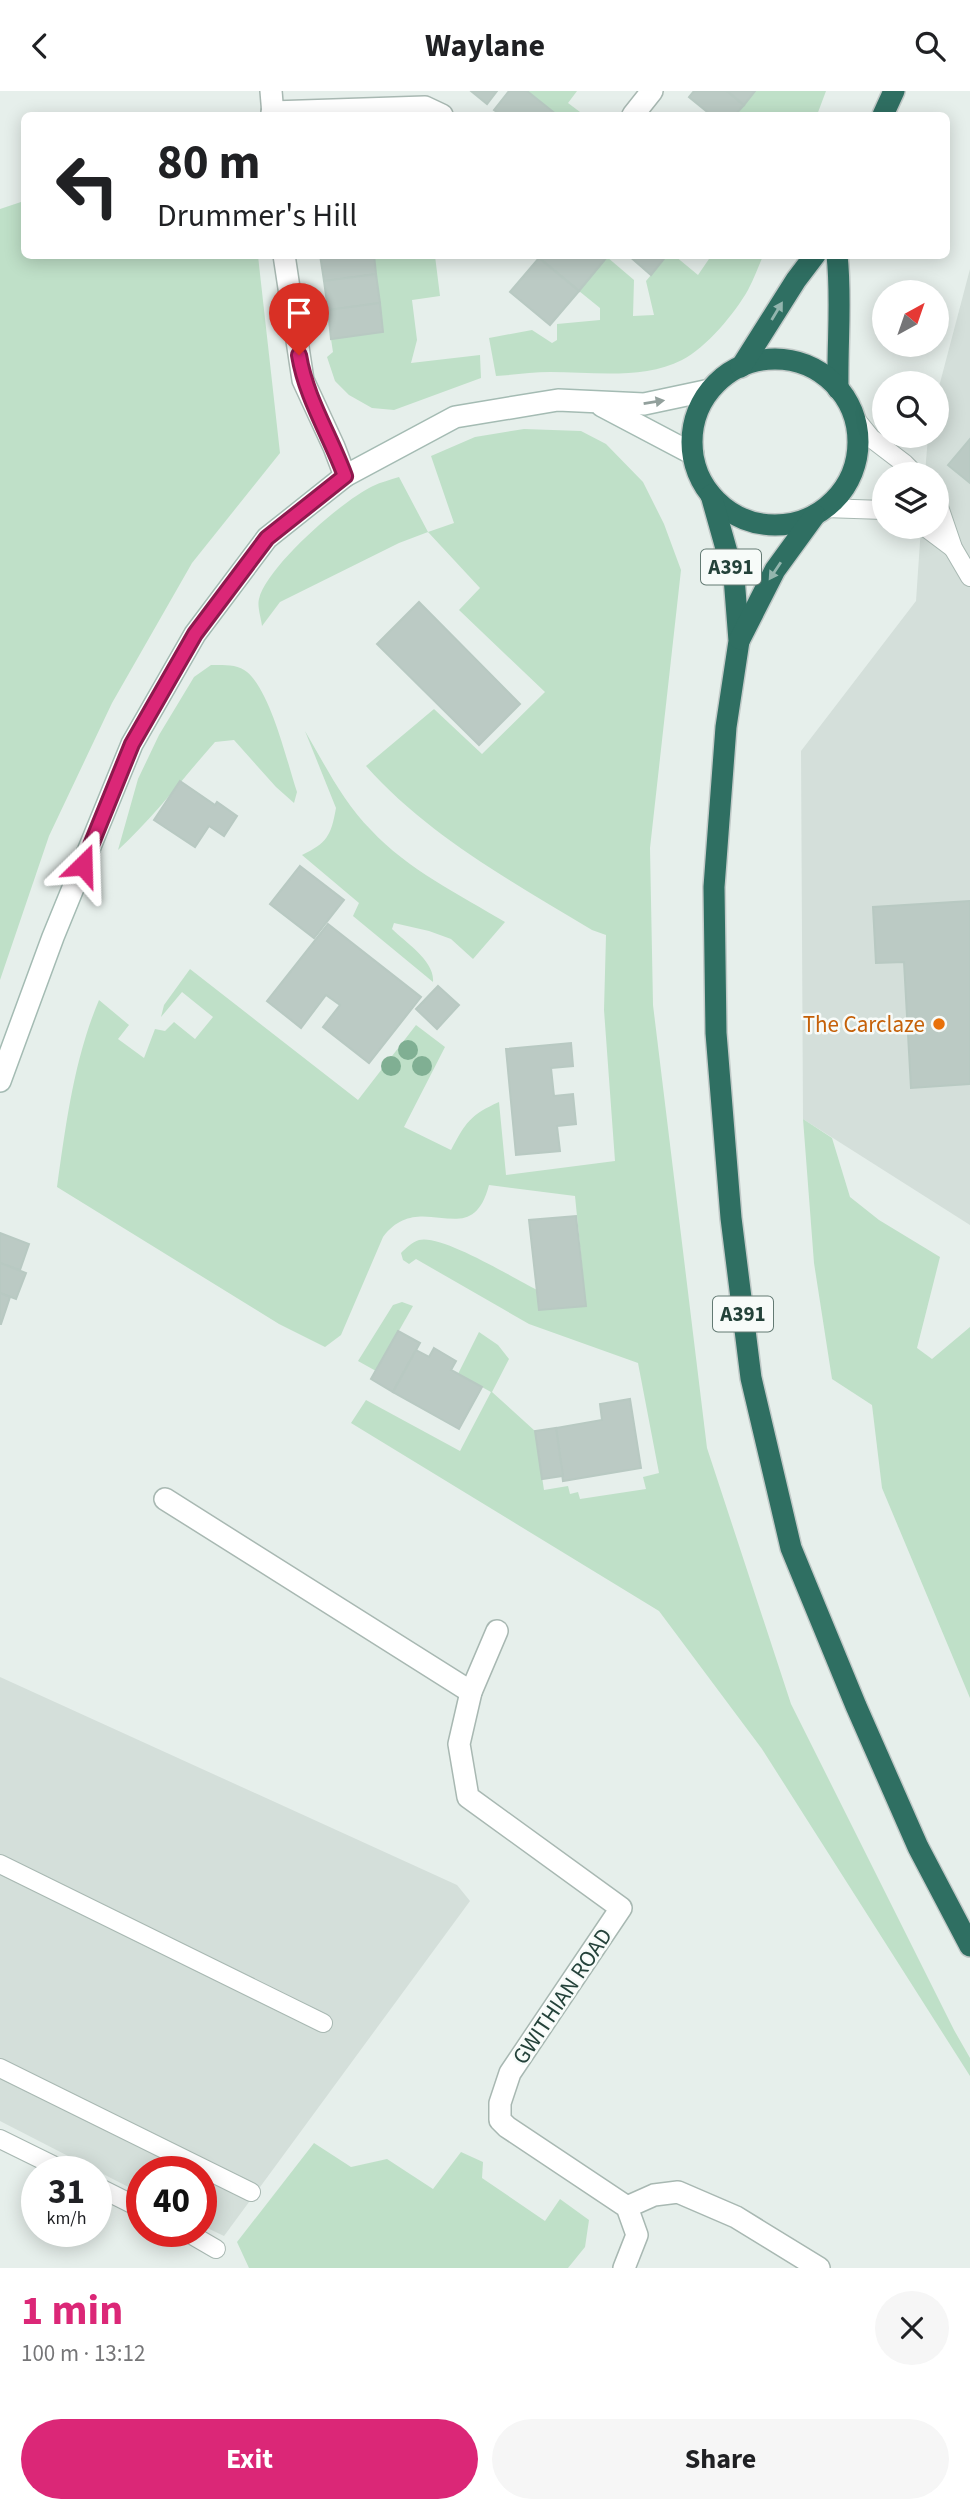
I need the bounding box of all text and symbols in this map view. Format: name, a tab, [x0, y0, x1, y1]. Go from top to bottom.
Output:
text: Waylane	[425, 23, 545, 69]
icon: back	[21, 27, 59, 65]
icon: search	[911, 27, 949, 65]
text: 80 m	[157, 128, 261, 198]
icon: left	[42, 140, 133, 231]
text: Drummer's Hill	[157, 193, 357, 239]
north arrow	[872, 280, 948, 357]
map controls	[872, 280, 949, 539]
pin	[269, 283, 329, 355]
icon: arrive	[280, 294, 318, 332]
one-way arrow	[771, 301, 784, 320]
button: search	[872, 371, 949, 448]
one-way arrow	[644, 397, 666, 408]
button: layers	[872, 462, 949, 539]
road number: A391	[701, 549, 761, 585]
one-way arrow	[768, 562, 782, 580]
position arrow	[46, 828, 120, 902]
place label: The Carclaze	[803, 1008, 925, 1041]
marker: The Carclaze	[931, 1016, 947, 1032]
road number: A391	[713, 1297, 773, 1331]
street label: GWITHIAN ROAD	[504, 1921, 620, 2071]
speed limit sign: 40	[126, 2156, 217, 2247]
text: 31	[48, 2167, 85, 2217]
text: km/h	[47, 2206, 86, 2231]
text: 1 min	[21, 2281, 123, 2341]
button: close	[875, 2291, 949, 2365]
text: 100 m · 13:12	[21, 2337, 145, 2370]
button: Exit	[21, 2419, 478, 2499]
button: Share	[492, 2419, 949, 2499]

